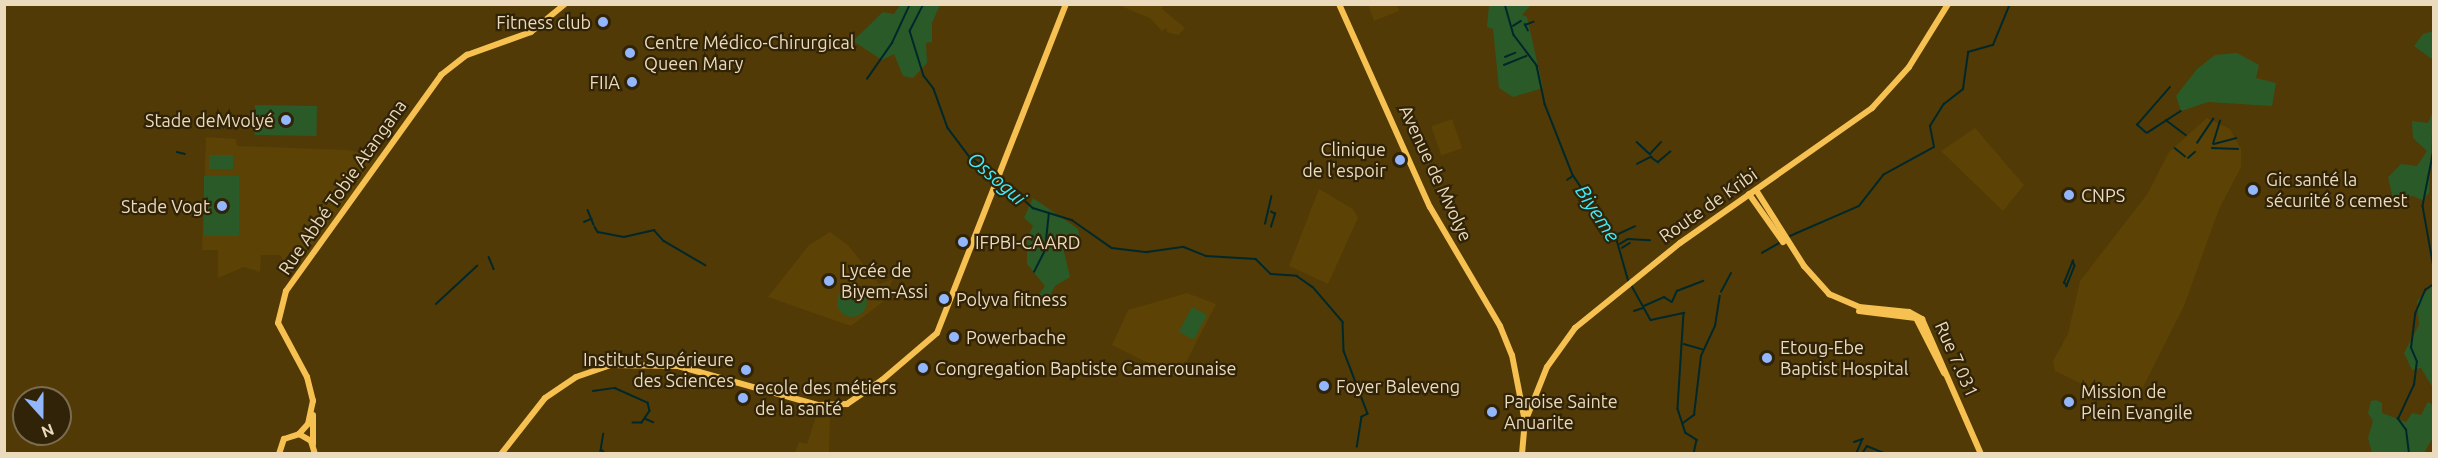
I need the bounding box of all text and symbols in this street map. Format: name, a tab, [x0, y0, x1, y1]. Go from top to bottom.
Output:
place label: Fitness club	[496, 11, 591, 33]
marker: Fitness club	[596, 15, 610, 29]
place label: Centre Médico-Chirurgical Queen Mary	[644, 32, 854, 74]
marker: Centre Médico-Chirurgical Queen Mary	[621, 44, 639, 62]
place label: FIIA	[590, 71, 620, 93]
marker: FIIA	[625, 75, 639, 89]
street label: Rue Abbé Tobie Atangana	[273, 95, 411, 279]
street label: Avenue de Mvolye	[1395, 102, 1477, 244]
place label: Stade deMvolyé	[145, 109, 274, 131]
marker: Stade deMvolyé	[279, 113, 293, 127]
place label: Clinique de l'espoir	[1302, 139, 1386, 182]
water label: Ossogui	[963, 146, 1031, 210]
marker: Clinique de l'espoir	[1391, 151, 1409, 169]
street label: Route de Kribi	[1655, 163, 1761, 247]
place label: Gic santé la sécurité 8 cemest	[2266, 169, 2408, 212]
water label: Biyeme	[1571, 180, 1625, 246]
marker: Gic santé la sécurité 8 cemest	[2244, 181, 2262, 199]
place label: CNPS	[2081, 184, 2125, 206]
marker: CNPS	[2062, 188, 2076, 202]
place label: Stade Vogt	[121, 195, 210, 217]
marker: Stade Vogt	[215, 199, 229, 213]
place label: IFPBI-CAARD	[975, 231, 1080, 253]
marker: IFPBI-CAARD	[956, 235, 970, 249]
place label: Lycée de Biyem-Assi	[841, 260, 928, 302]
marker: Lycée de Biyem-Assi	[822, 274, 836, 288]
place label: Polyva fitness	[956, 288, 1067, 310]
marker: Polyva fitness	[937, 292, 951, 306]
street label: Rue 7.031	[1931, 318, 1983, 400]
place label: Powerbache	[966, 326, 1066, 348]
marker: Powerbache	[947, 330, 961, 344]
place label: Etoug-Ebe Baptist Hospital	[1780, 337, 1908, 380]
place label: Institut Supérieure des Sciences	[583, 349, 734, 392]
marker: Etoug-Ebe Baptist Hospital	[1758, 349, 1776, 367]
place label: Congregation Baptiste Camerounaise	[935, 357, 1236, 379]
marker: Congregation Baptiste Camerounaise	[916, 361, 930, 375]
marker: Institut Supérieure des Sciences	[739, 363, 753, 377]
place label: Foyer Baleveng	[1336, 375, 1460, 397]
place label: ecole des métiers de la santé	[755, 377, 896, 420]
marker: Foyer Baleveng	[1317, 379, 1331, 393]
place label: Mission de Plein Evangile	[2081, 381, 2193, 424]
north arrow	[12, 386, 72, 446]
marker: ecole des métiers de la santé	[736, 391, 750, 405]
place label: Paroise Sainte Anuarite	[1504, 391, 1618, 434]
marker: Mission de Plein Evangile	[2062, 395, 2076, 409]
marker: Paroise Sainte Anuarite	[1485, 405, 1499, 419]
text: N	[39, 420, 57, 441]

